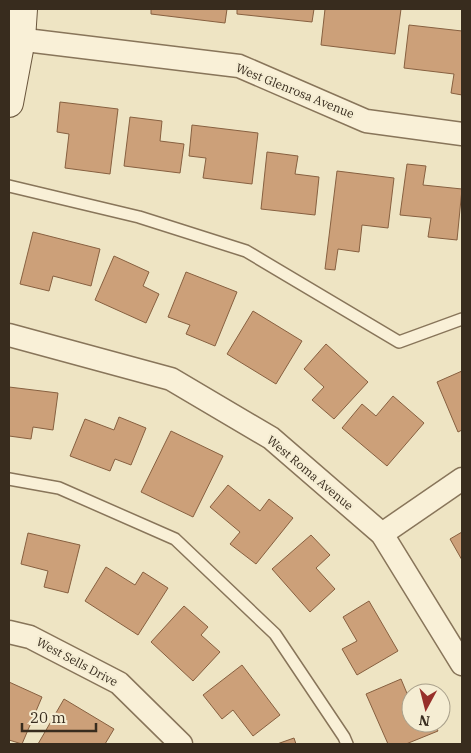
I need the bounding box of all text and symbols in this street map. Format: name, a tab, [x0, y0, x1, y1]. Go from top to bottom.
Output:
street label: West Glenrosa Avenue	[234, 60, 356, 121]
street label: West Roma Avenue	[264, 432, 356, 513]
street label: West Sells Drive	[34, 634, 120, 689]
north arrow	[401, 683, 451, 733]
scale bar	[22, 700, 96, 732]
text: 20 m	[30, 708, 66, 727]
text: N	[418, 711, 431, 731]

